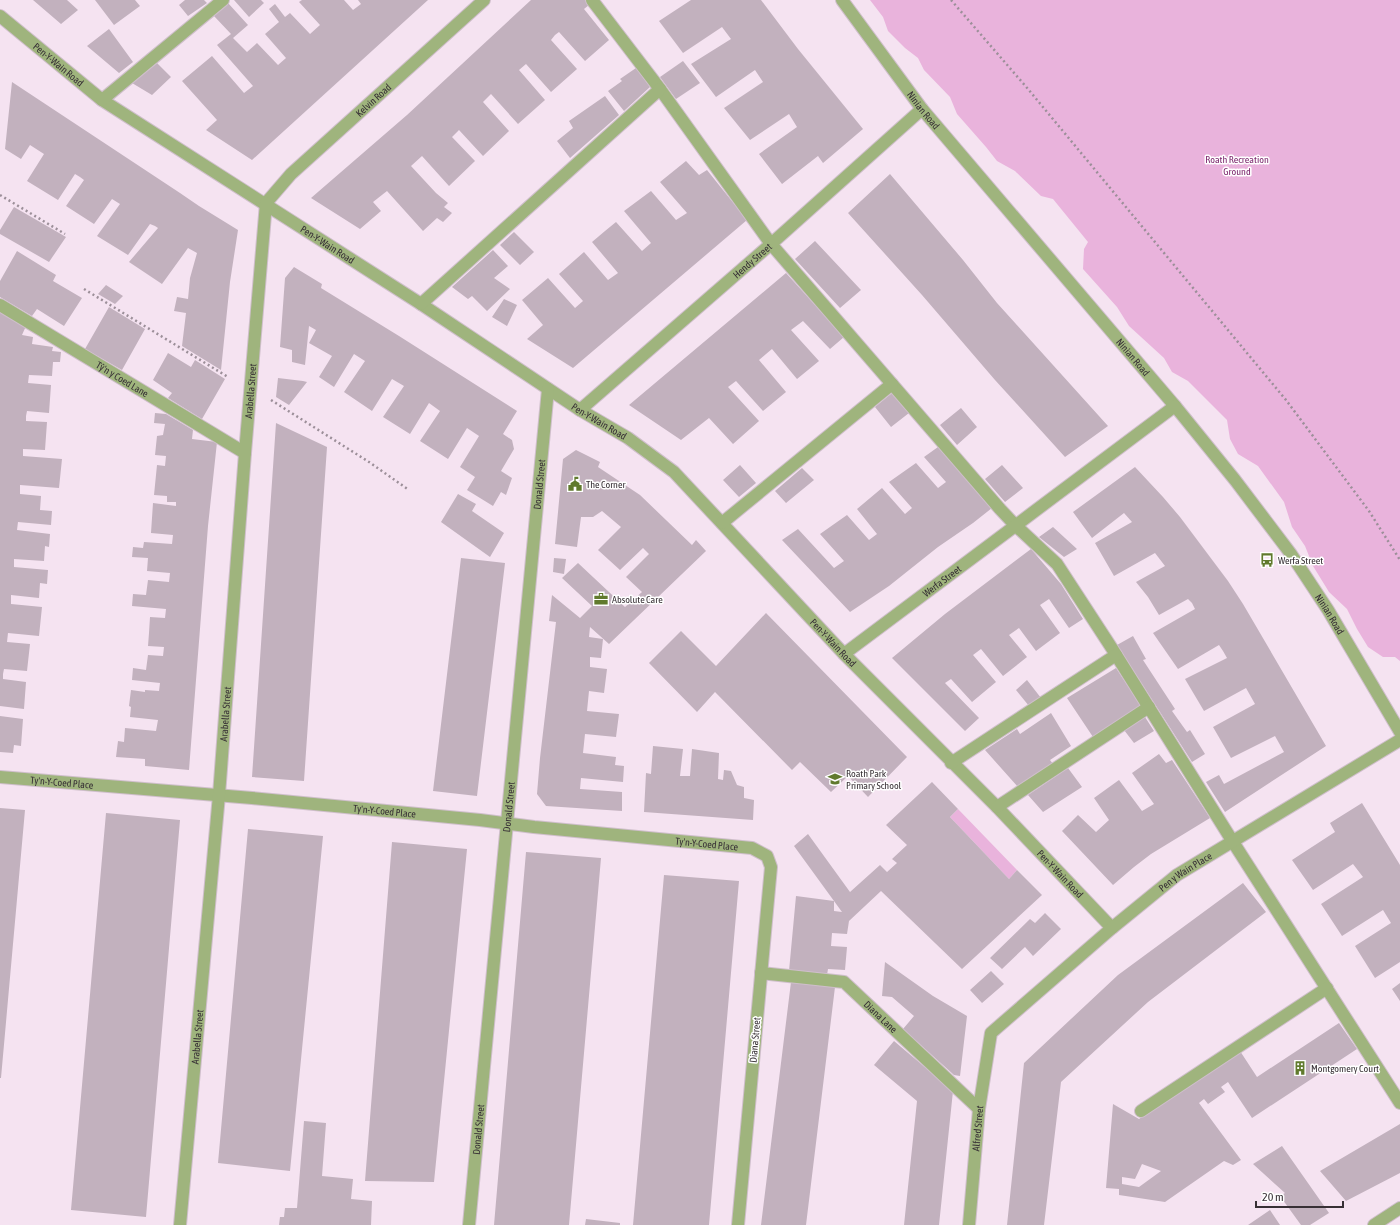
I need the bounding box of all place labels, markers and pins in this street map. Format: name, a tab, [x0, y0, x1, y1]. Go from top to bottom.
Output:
public building icon: The Corner	[567, 476, 583, 492]
place label: The Corner	[586, 479, 626, 490]
bus stop icon: Werfa Street	[1259, 552, 1275, 568]
place label: Werfa Street	[1278, 555, 1323, 566]
office icon: Absolute Care	[593, 591, 609, 607]
place label: Absolute Care	[612, 594, 663, 605]
place label: Roath Park Primary School	[846, 768, 902, 791]
school or university icon: Roath Park Primary School	[827, 771, 843, 787]
building icon: Montgomery Court	[1292, 1060, 1308, 1076]
place label: Montgomery Court	[1311, 1063, 1379, 1074]

